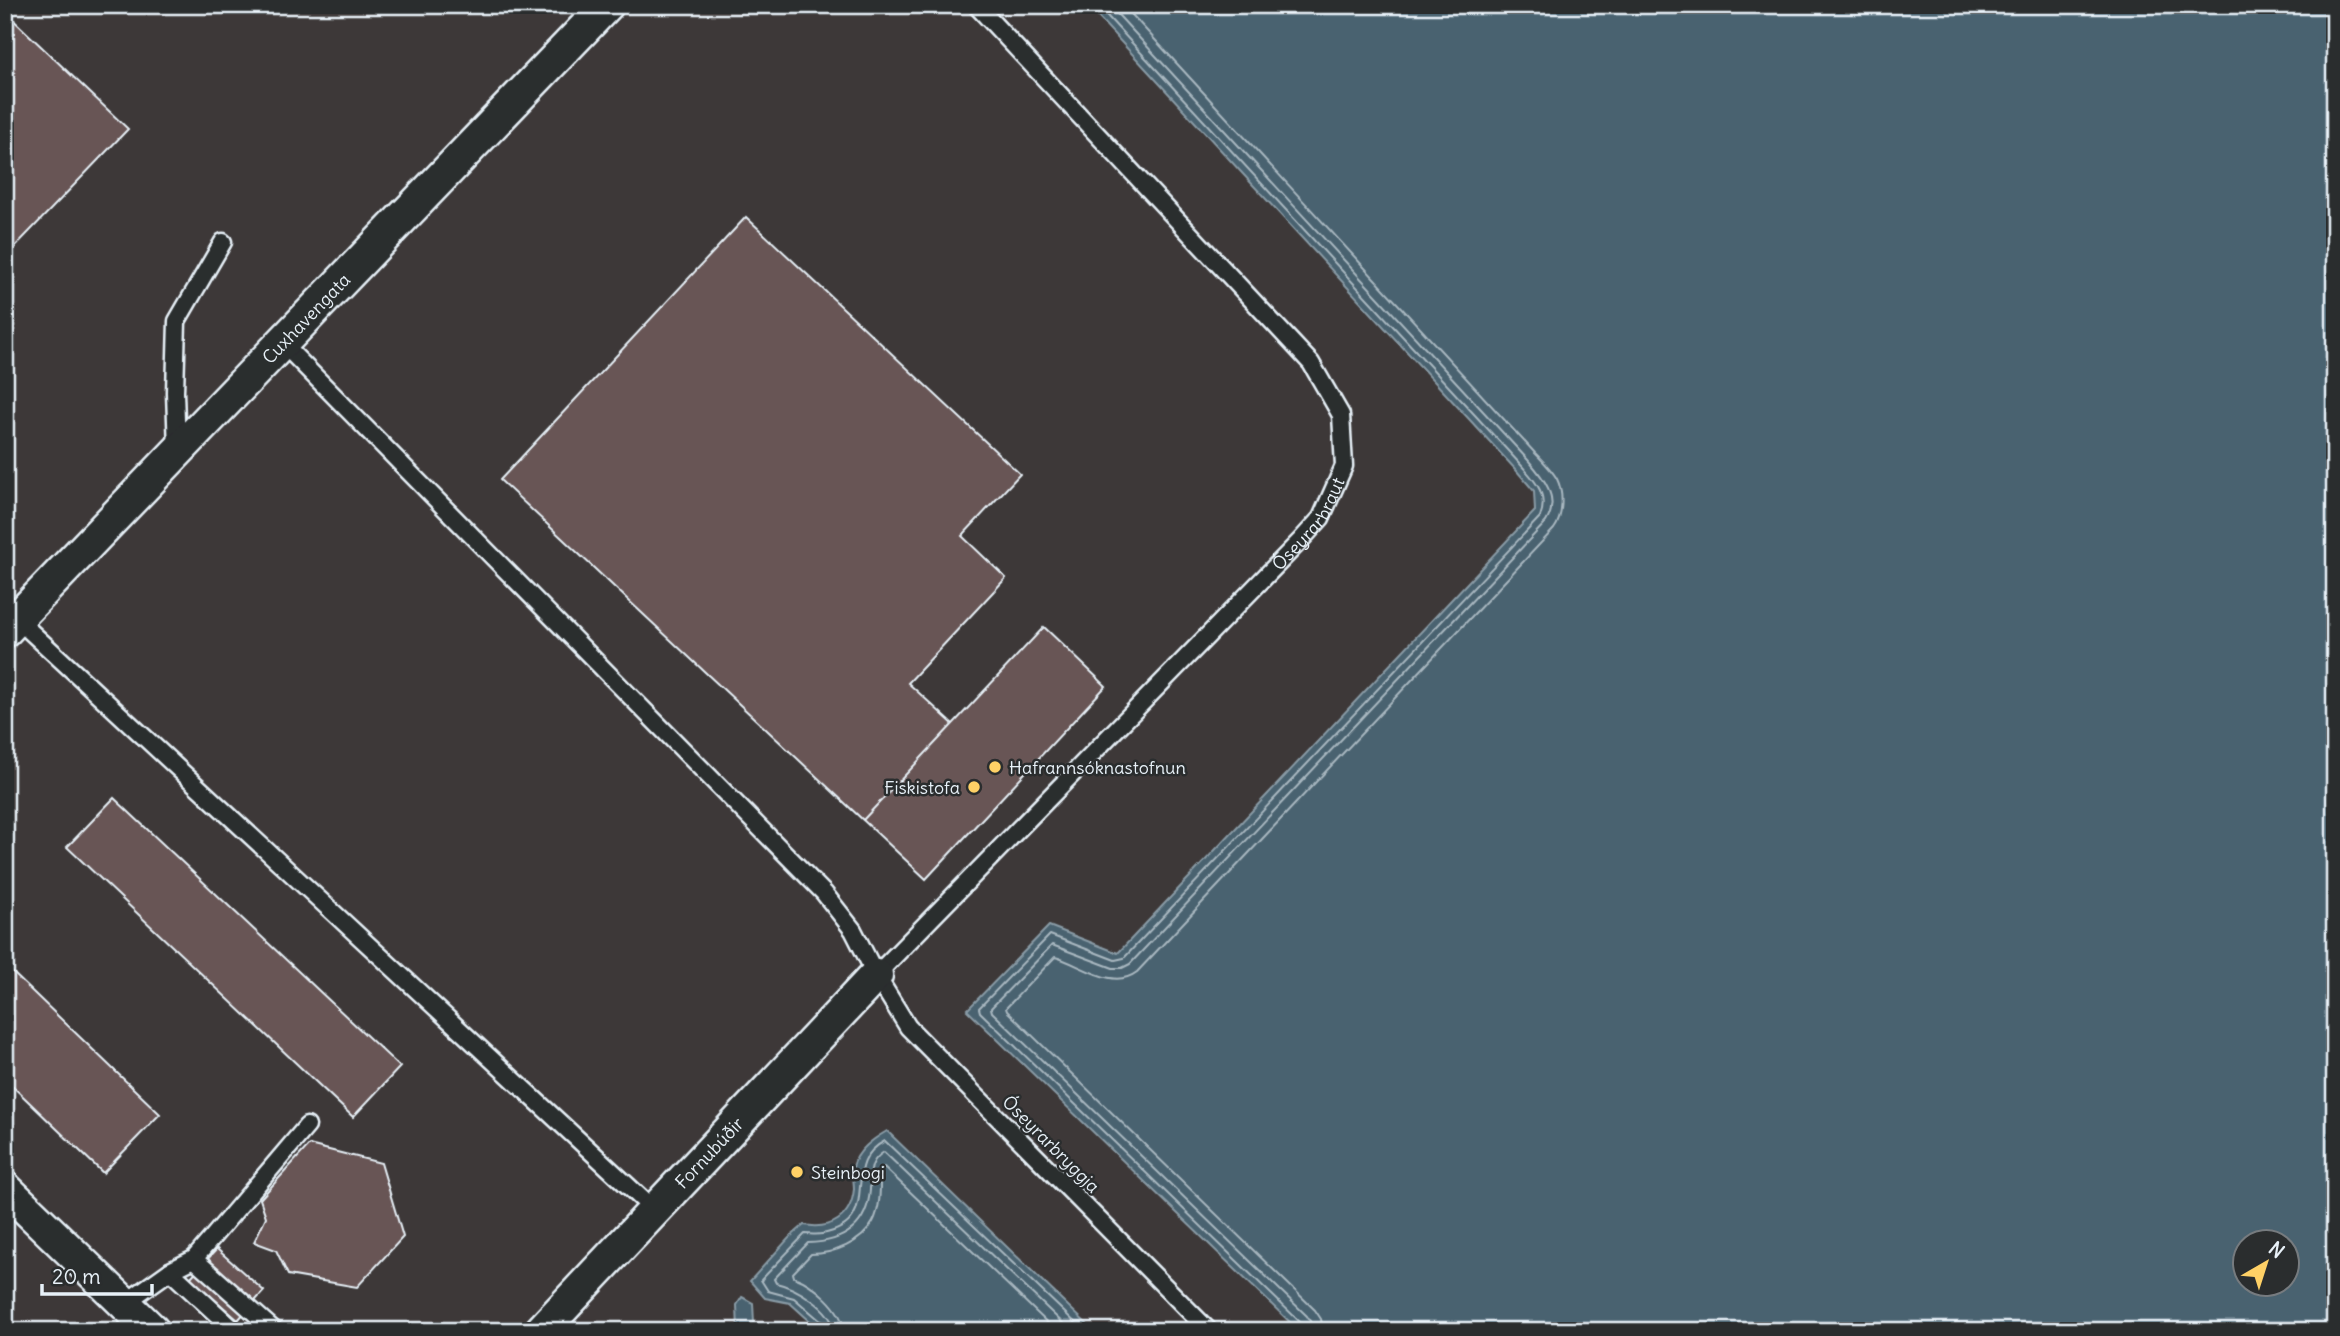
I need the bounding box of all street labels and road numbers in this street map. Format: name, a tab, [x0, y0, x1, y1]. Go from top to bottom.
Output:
street label: Cuxhavengata	[257, 268, 355, 368]
street label: Óseyrarbraut	[1267, 474, 1349, 575]
street label: Óseyrarbryggja	[997, 1090, 1105, 1198]
street label: Fornubúðir	[670, 1112, 748, 1193]

